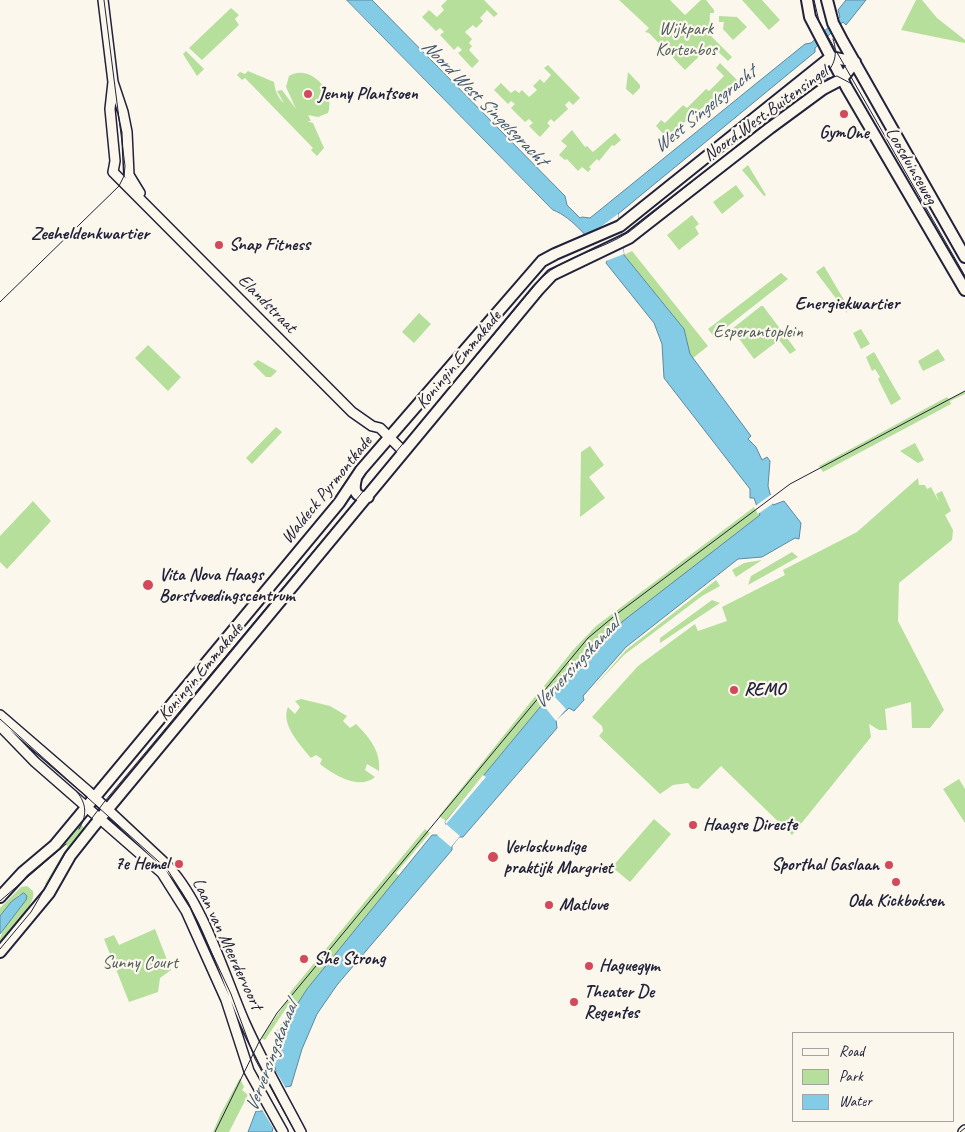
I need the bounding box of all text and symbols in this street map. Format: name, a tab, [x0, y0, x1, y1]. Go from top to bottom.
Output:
park label: Wijkpark Kortenbos	[655, 18, 717, 60]
water label: Noord West Singelsgracht	[416, 35, 552, 171]
street label: Noord West Buitensingel	[699, 61, 833, 167]
water label: West Singelsgracht	[649, 62, 761, 158]
place label: Jenny Plantsoen	[318, 83, 418, 105]
marker: Jenny Plantsoen	[302, 88, 314, 100]
marker: GymOne	[838, 108, 850, 120]
place label: GymOne	[819, 122, 869, 144]
street label: Loosduinseweg	[880, 124, 942, 208]
district label: Zeeheldenkwartier	[31, 223, 149, 245]
place label: Snap Fitness	[229, 234, 310, 256]
marker: Snap Fitness	[213, 239, 225, 251]
street label: Elandstraat	[233, 270, 301, 338]
district label: Energiekwartier	[795, 293, 899, 315]
street label: Koningin Emmakade	[412, 307, 506, 413]
park label: Esperantoplein	[713, 321, 803, 343]
street label: Waldeck Pyrmontkade	[277, 432, 377, 548]
place label: Vita Nova Haags Borstvoedingscentrum	[159, 564, 295, 606]
marker: Vita Nova Haags Borstvoedingscentrum	[141, 578, 155, 592]
water label: Verversingskanaal	[529, 614, 625, 714]
street label: Koningin Emmakade	[154, 619, 248, 725]
place label: REMO	[744, 679, 785, 701]
marker: REMO	[728, 684, 740, 696]
place label: Haagse Directe	[703, 814, 797, 836]
marker: Haagse Directe	[687, 819, 699, 831]
place label: Verloskundige praktijk Margriet	[504, 836, 613, 879]
marker: Verloskundige praktijk Margriet	[486, 850, 500, 864]
place label: 7e Hemel	[115, 853, 169, 875]
place label: Sporthal Gaslaan	[771, 854, 879, 876]
marker: 7e Hemel	[173, 858, 185, 870]
marker: Sporthal Gaslaan	[883, 859, 895, 871]
street label: Laan van Meerdervoort	[187, 875, 267, 1013]
marker: Oda Kickboksen	[890, 876, 902, 888]
place label: Oda Kickboksen	[848, 890, 944, 912]
place label: Matlove	[559, 894, 608, 916]
marker: Matlove	[543, 899, 555, 911]
place label: She Strong	[314, 948, 385, 970]
park label: Sunny Court	[102, 952, 178, 974]
marker: She Strong	[298, 953, 310, 965]
place label: Haguegym	[599, 955, 660, 977]
marker: Haguegym	[583, 960, 595, 972]
place label: Theater De Regentes	[584, 981, 654, 1024]
marker: Theater De Regentes	[568, 996, 580, 1008]
water label: Verversingskanaal	[241, 999, 303, 1115]
legend	[792, 1032, 955, 1122]
text: Road	[839, 1042, 864, 1061]
text: Park	[839, 1067, 863, 1086]
text: Water	[839, 1092, 872, 1111]

